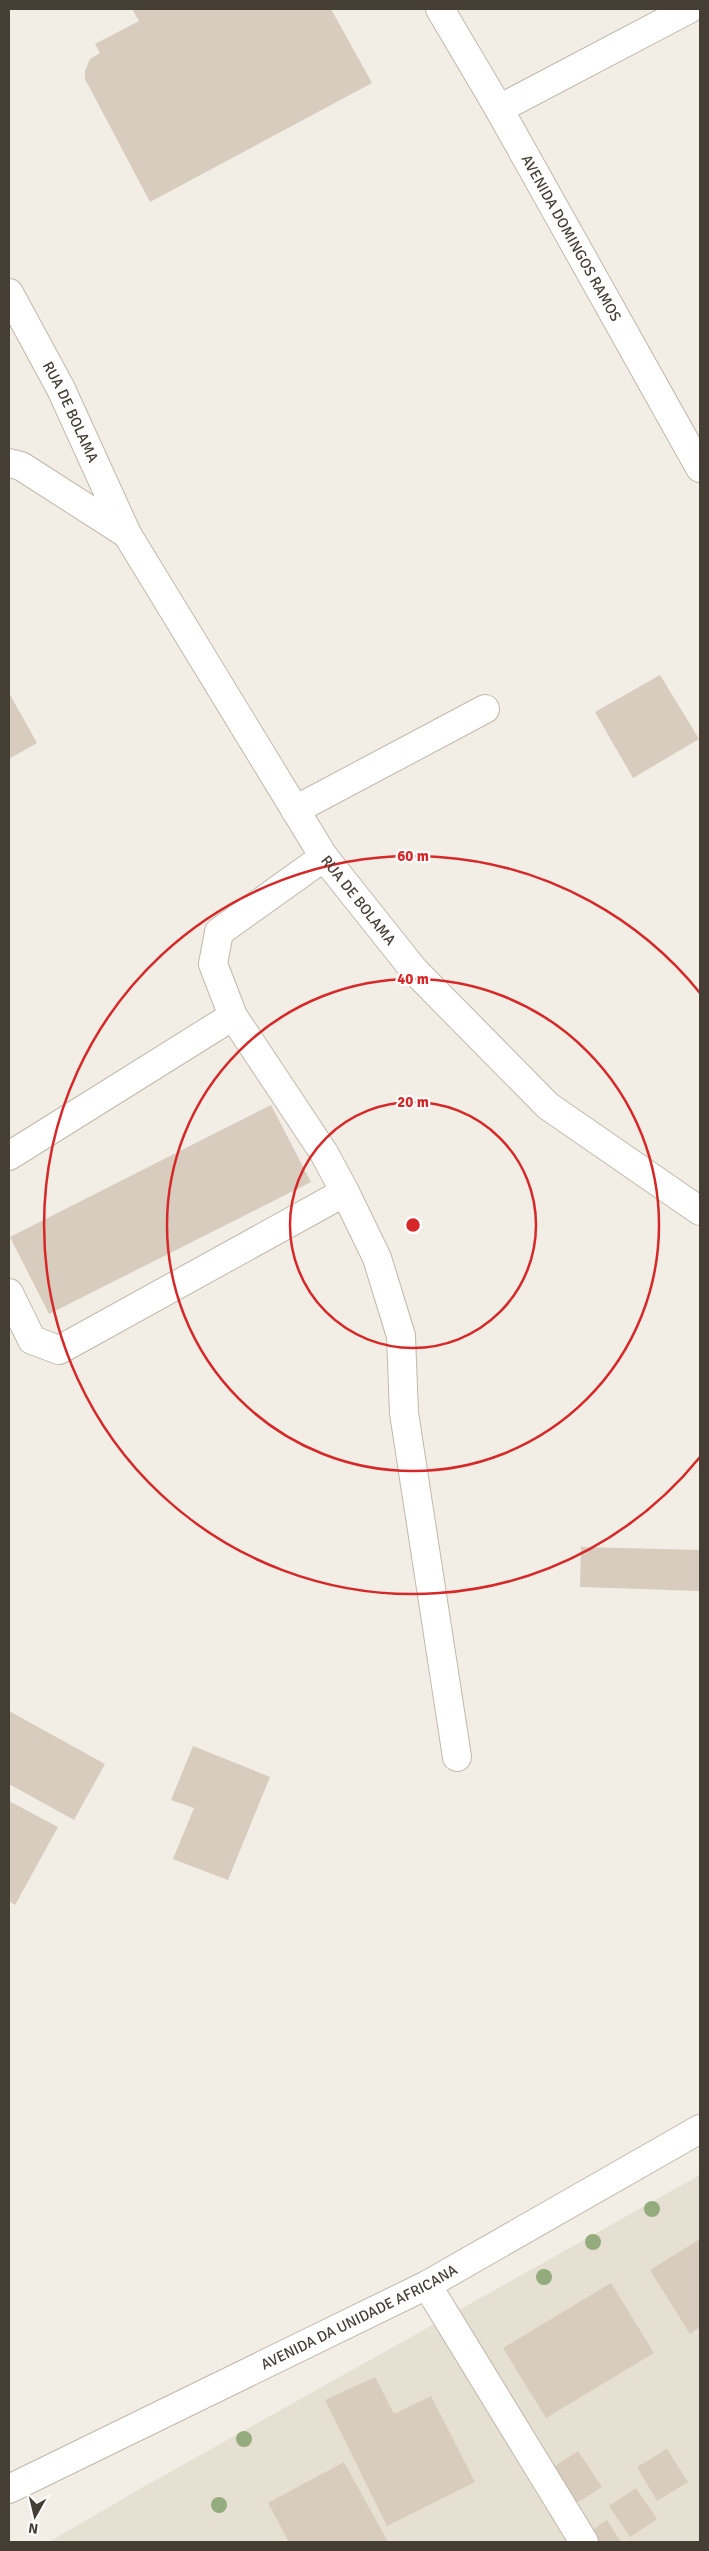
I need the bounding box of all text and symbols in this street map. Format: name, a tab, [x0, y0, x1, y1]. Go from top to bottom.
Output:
street label: AVENIDA DOMINGOS RAMOS	[517, 152, 625, 325]
street label: RUA DE BOLAMA	[39, 358, 102, 465]
text: 60 m	[397, 847, 429, 865]
street label: RUA DE BOLAMA	[317, 852, 400, 949]
text: 40 m	[397, 970, 429, 988]
text: 20 m	[397, 1093, 429, 1111]
centre of rings	[404, 1216, 422, 1234]
street label: AVENIDA DA UNIDADE AFRICANA	[258, 2261, 461, 2374]
north arrow	[10, 2491, 60, 2541]
text: N	[27, 2519, 39, 2537]

